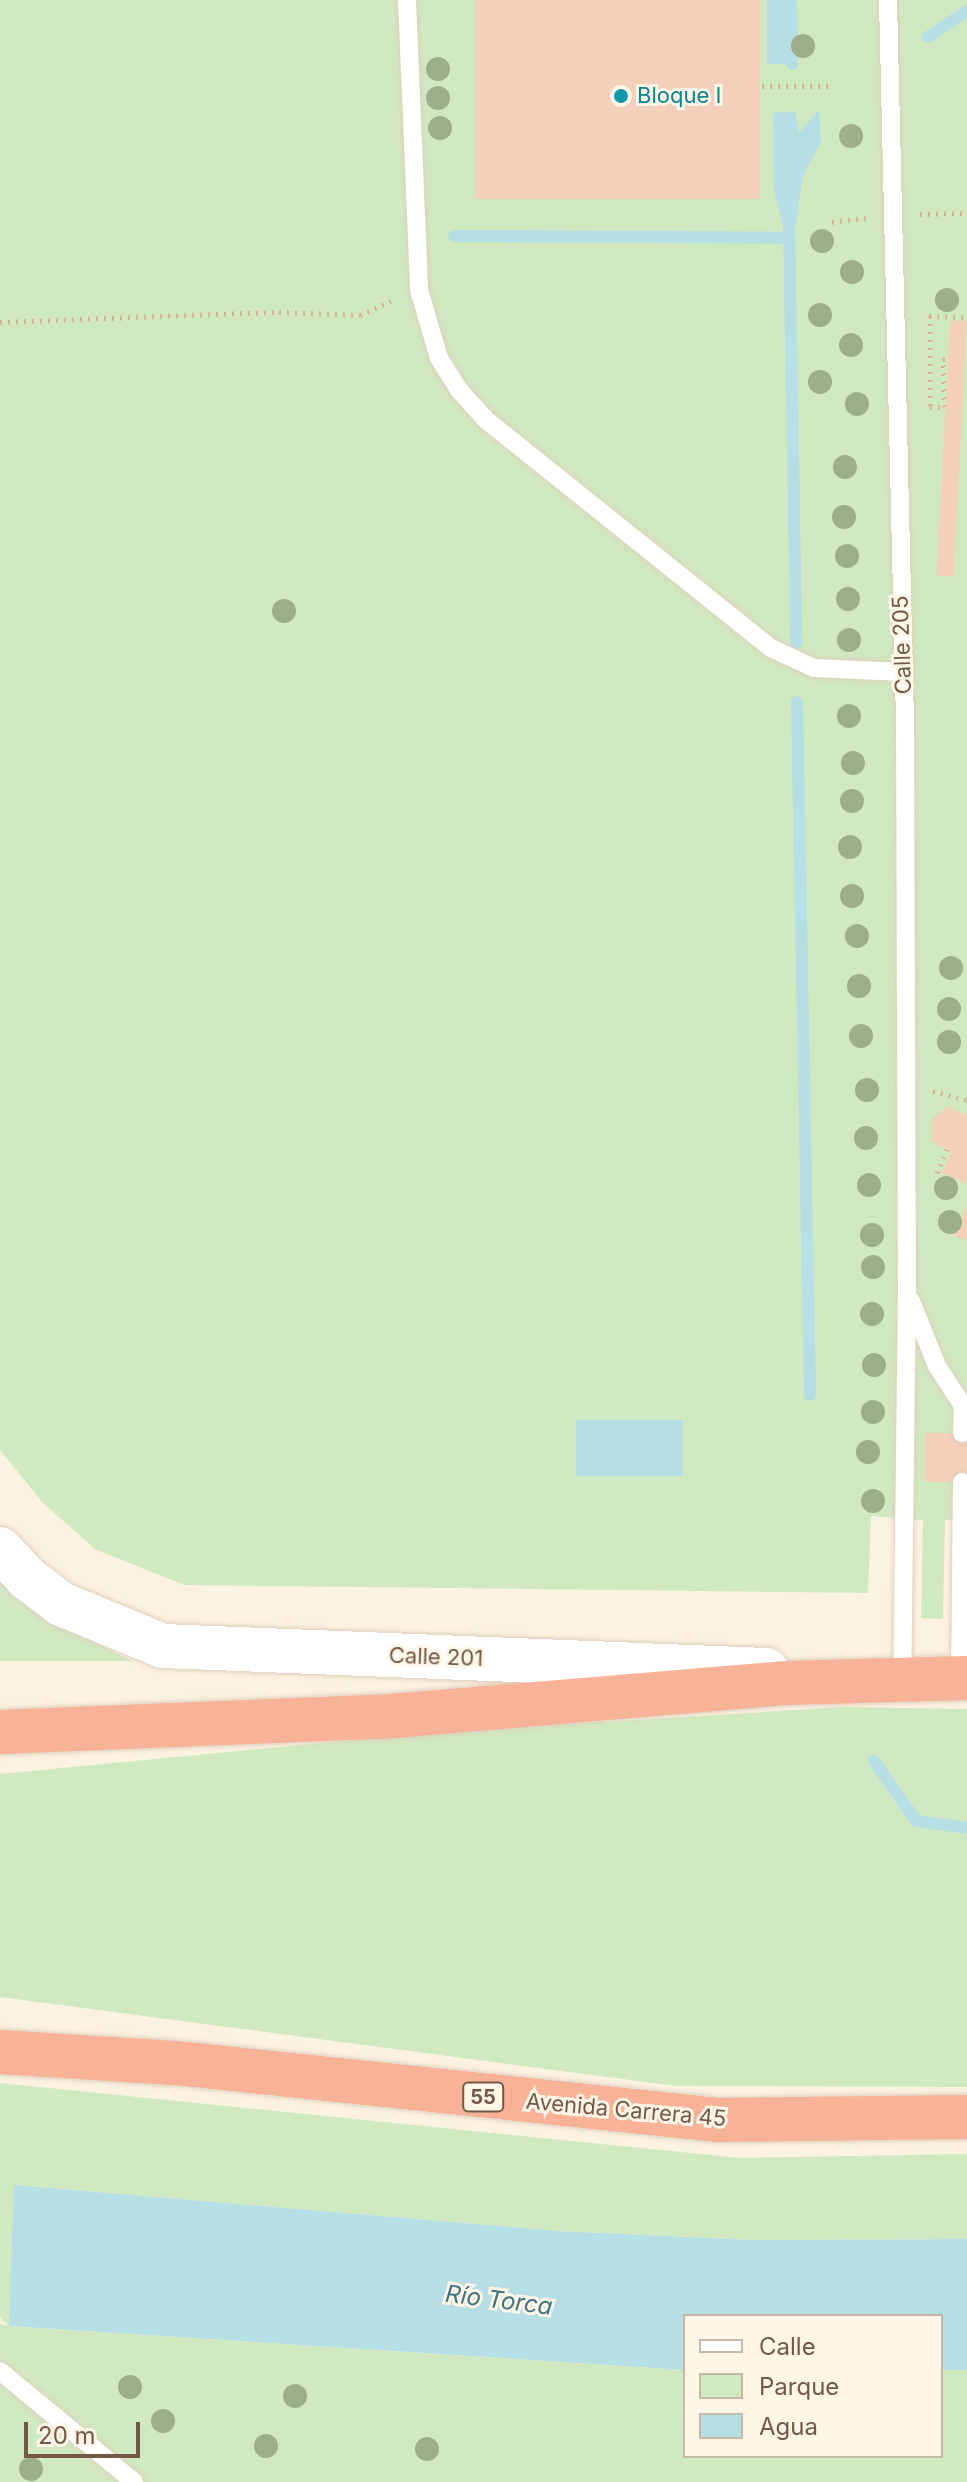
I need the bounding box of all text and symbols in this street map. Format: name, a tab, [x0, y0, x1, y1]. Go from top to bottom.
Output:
place label: Bloque I	[637, 83, 721, 109]
marker: Bloque I	[612, 87, 630, 105]
street label: Calle 205	[887, 595, 917, 695]
street label: Calle 201	[388, 1642, 484, 1672]
road number: 55	[461, 2081, 505, 2113]
street label: Avenida Carrera 45	[525, 2088, 727, 2132]
water label: Río Torca	[444, 2279, 554, 2321]
legend	[683, 2314, 943, 2458]
text: Calle	[759, 2332, 816, 2361]
text: Parque	[759, 2372, 839, 2401]
scale bar	[28, 2406, 144, 2456]
text: Agua	[759, 2412, 818, 2441]
text: 20 m	[38, 2421, 96, 2450]

